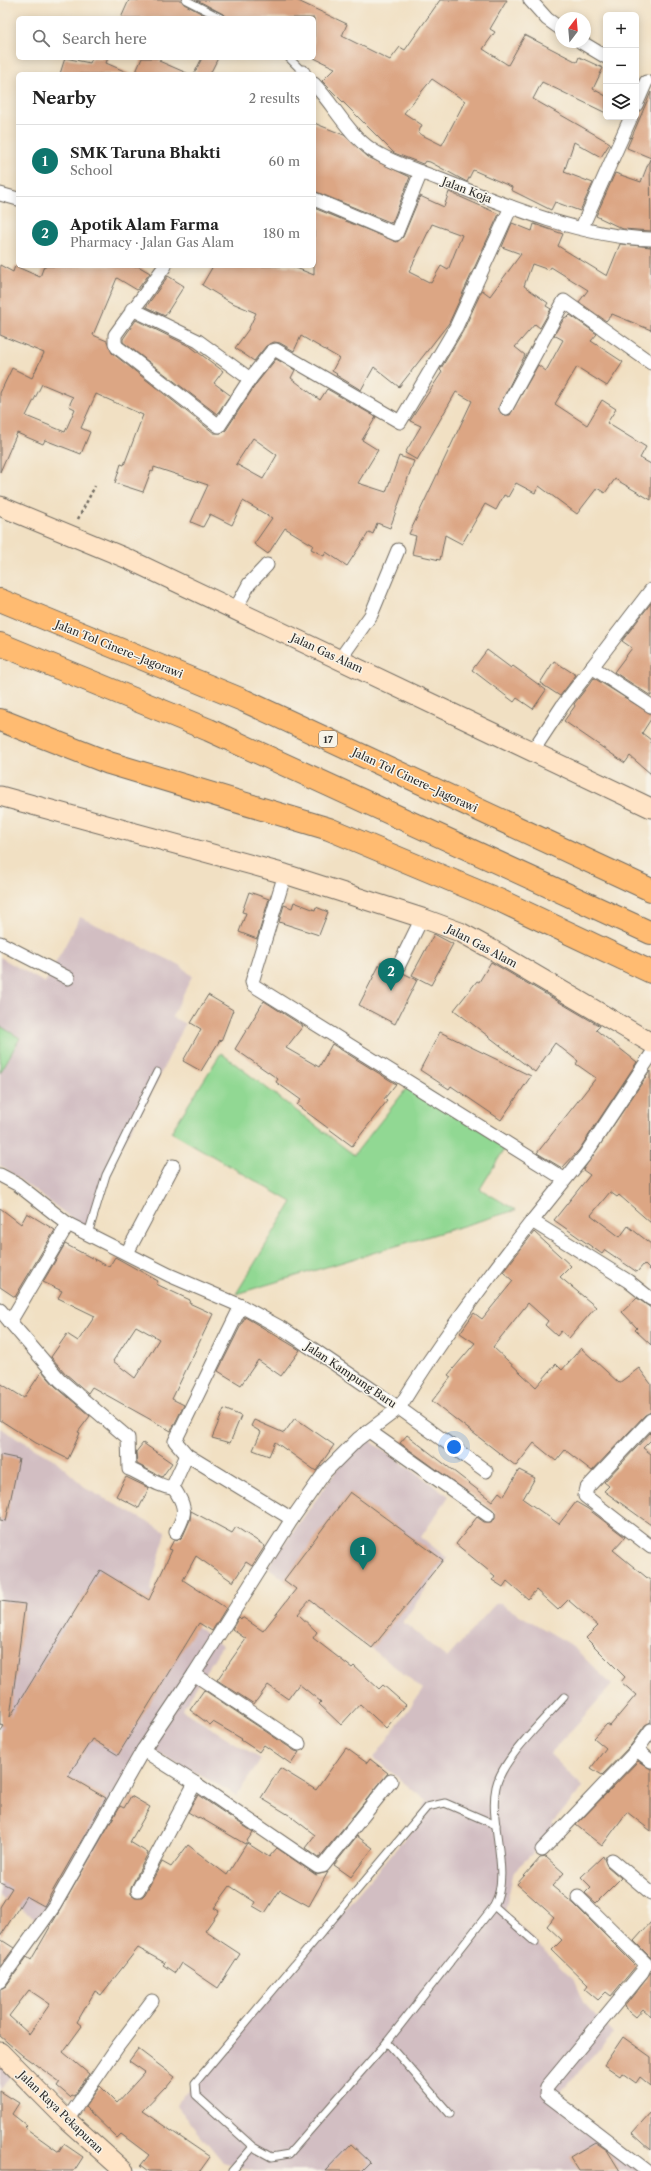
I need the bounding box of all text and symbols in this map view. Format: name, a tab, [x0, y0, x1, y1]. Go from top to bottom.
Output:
north arrow	[555, 12, 591, 48]
map controls	[603, 12, 639, 120]
button: +	[603, 12, 639, 48]
search box	[16, 16, 316, 60]
icon: search	[30, 27, 52, 49]
text: Search here	[62, 29, 147, 48]
button: −	[603, 48, 639, 84]
button: layers	[603, 84, 639, 120]
text: Nearby	[32, 88, 96, 108]
text: 2 results	[249, 90, 300, 106]
text: SMK Taruna Bhakti	[70, 143, 221, 162]
text: 1	[42, 153, 48, 169]
text: 60 m	[269, 153, 300, 169]
text: School	[70, 162, 113, 178]
street label: Jalan Koja	[438, 173, 494, 206]
text: Apotik Alam Farma	[70, 215, 219, 234]
text: 2	[41, 225, 49, 241]
text: 180 m	[263, 225, 300, 241]
text: Pharmacy · Jalan Gas Alam	[70, 234, 234, 250]
street label: Jalan Tol Cinere–Jagorawi	[51, 616, 186, 681]
street label: Jalan Gas Alam	[287, 629, 366, 676]
road number: 17	[319, 731, 337, 747]
street label: Jalan Tol Cinere–Jagorawi	[348, 744, 480, 815]
street label: Jalan Gas Alam	[443, 921, 520, 971]
pin: 2	[378, 958, 404, 991]
street label: Jalan Kampung Baru	[301, 1338, 399, 1411]
your location	[444, 1437, 464, 1457]
pin: 1	[350, 1537, 376, 1570]
street label: Jalan Raya Pekapuran	[14, 2067, 106, 2156]

